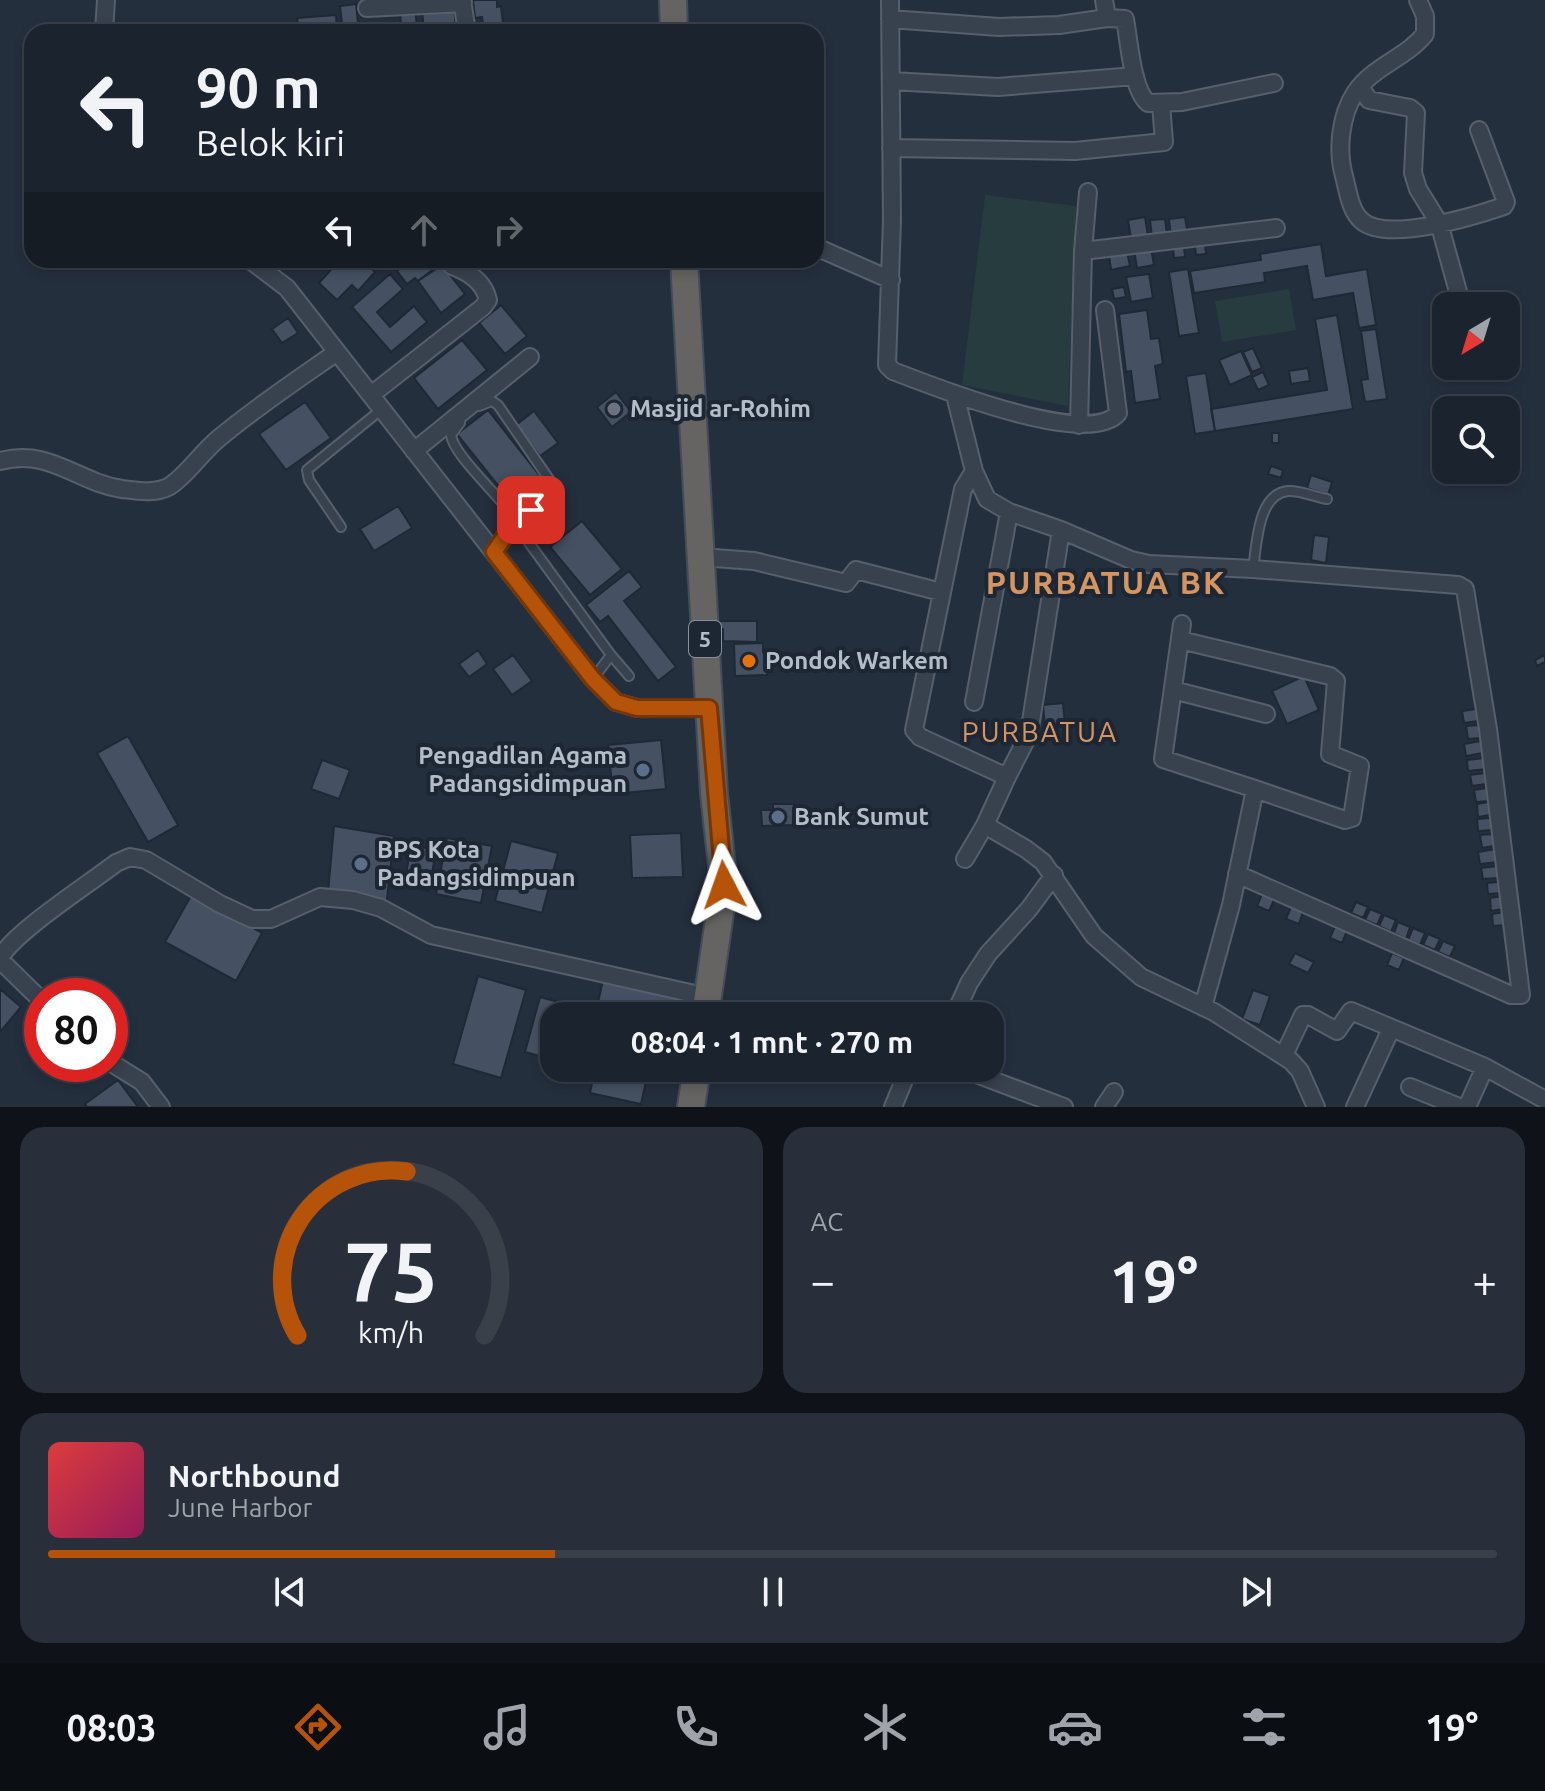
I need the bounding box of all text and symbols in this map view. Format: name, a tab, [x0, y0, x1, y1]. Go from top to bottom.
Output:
icon: left	[64, 56, 168, 160]
text: 90 m	[196, 56, 321, 119]
text: Belok kiri	[196, 122, 345, 163]
icon: left	[318, 208, 362, 252]
icon: ahead	[402, 208, 446, 252]
icon: right	[486, 208, 530, 252]
north arrow	[1432, 292, 1520, 380]
map controls	[1432, 292, 1520, 484]
place label: Masjid ar-Rohim	[630, 395, 811, 422]
button: search	[1432, 396, 1520, 484]
marker: Masjid ar-Rohim	[605, 400, 623, 418]
pin	[497, 476, 565, 544]
icon: arrive	[509, 488, 553, 532]
district label: PURBATUA BK	[986, 564, 1226, 600]
road number: 5	[689, 621, 721, 657]
place label: Pondok Warkem	[765, 647, 948, 674]
marker: Pondok Warkem	[740, 652, 758, 670]
district label: PURBATUA	[962, 716, 1118, 747]
place label: Pengadilan Agama Padangsidimpuan	[418, 742, 627, 797]
marker: Pengadilan Agama Padangsidimpuan	[634, 761, 652, 779]
place label: Bank Sumut	[794, 803, 929, 830]
marker: Bank Sumut	[769, 808, 787, 826]
place label: BPS Kota Padangsidimpuan	[377, 836, 576, 891]
position arrow	[682, 843, 766, 927]
marker: BPS Kota Padangsidimpuan	[352, 855, 370, 873]
speed limit sign: 80	[24, 978, 128, 1082]
text: 08:04 · 1 mnt · 270 m	[631, 1025, 913, 1059]
text: AC	[811, 1207, 843, 1236]
text: 75	[344, 1224, 438, 1318]
text: 19°	[1109, 1247, 1198, 1314]
text: −	[811, 1256, 835, 1305]
text: +	[1472, 1256, 1497, 1305]
text: km/h	[358, 1316, 424, 1348]
text: Northbound	[168, 1459, 340, 1493]
text: June Harbor	[168, 1493, 312, 1522]
icon: previous	[268, 1570, 312, 1614]
icon: pause	[751, 1570, 795, 1614]
icon: next	[1234, 1570, 1278, 1614]
icon: directions	[290, 1699, 346, 1755]
icon: music	[479, 1699, 535, 1755]
icon: phone	[668, 1699, 724, 1755]
icon: climate	[857, 1699, 913, 1755]
icon: car	[1047, 1699, 1103, 1755]
icon: filters	[1236, 1699, 1292, 1755]
text: 08:03	[67, 1707, 157, 1748]
text: 19°	[1425, 1707, 1478, 1748]

